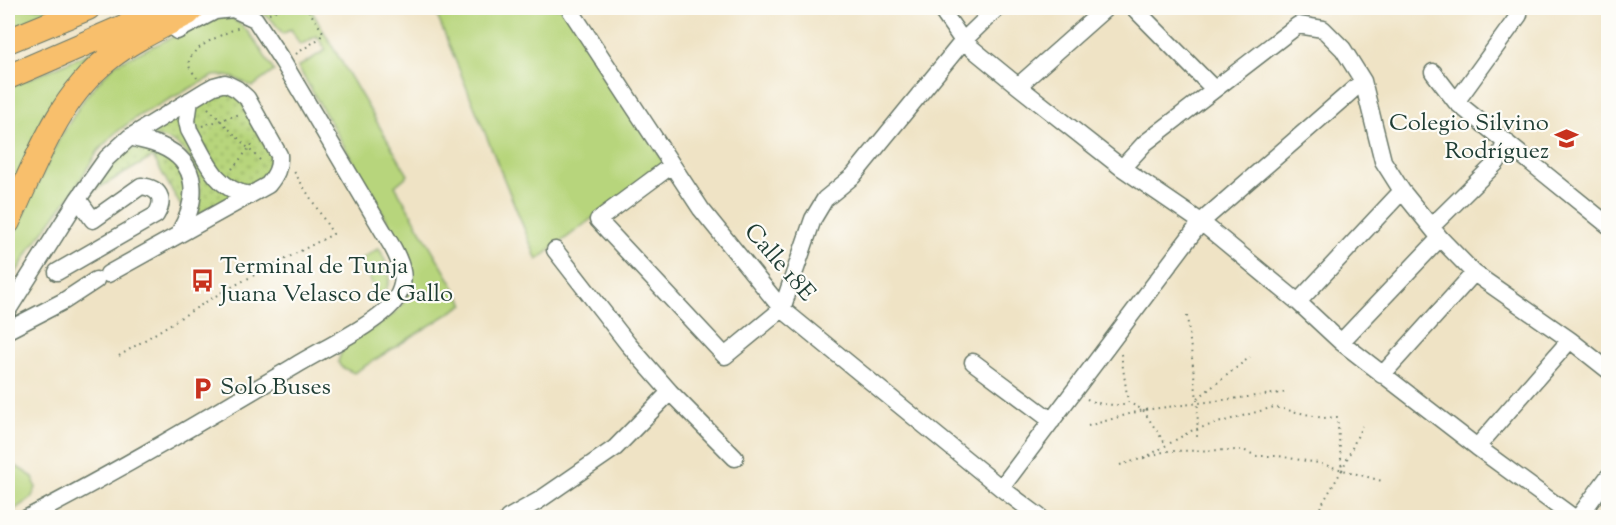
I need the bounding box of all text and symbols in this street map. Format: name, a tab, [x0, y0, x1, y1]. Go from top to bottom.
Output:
place label: Colegio Silvino Rodríguez	[1389, 107, 1549, 169]
school or university icon: Colegio Silvino Rodríguez	[1554, 125, 1580, 151]
street label: Calle 18E	[735, 216, 823, 310]
place label: Terminal de Tunja Juana Velasco de Gallo	[218, 250, 453, 312]
bus stop icon: Terminal de Tunja Juana Velasco de Gallo	[189, 268, 215, 294]
place label: Solo Buses	[220, 371, 331, 405]
parking icon: Solo Buses	[189, 375, 215, 401]

